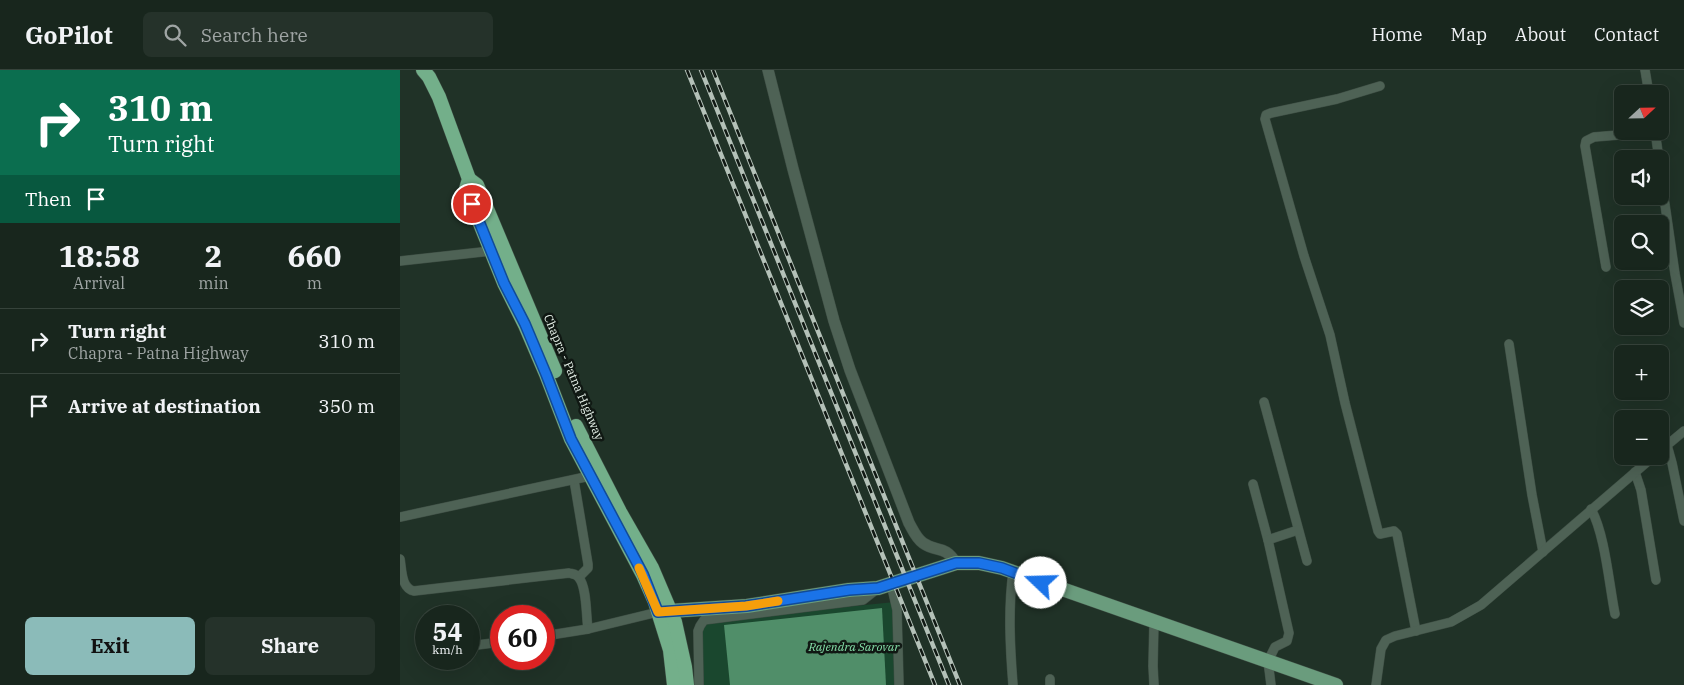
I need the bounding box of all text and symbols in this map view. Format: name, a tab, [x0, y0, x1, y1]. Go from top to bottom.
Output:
search box	[143, 12, 493, 57]
text: GoPilot	[25, 19, 113, 51]
icon: search	[161, 21, 189, 49]
text: Search here	[201, 23, 308, 47]
text: Home	[1371, 23, 1423, 46]
text: Map	[1451, 23, 1487, 46]
text: About	[1515, 23, 1566, 46]
text: Contact	[1594, 23, 1659, 46]
text: 310 m	[108, 85, 213, 131]
north arrow	[1614, 85, 1669, 140]
map controls	[1614, 85, 1669, 465]
icon: right	[25, 90, 90, 155]
text: Turn right	[108, 129, 215, 158]
button: sound	[1614, 150, 1669, 205]
pin	[451, 183, 493, 225]
icon: arrive	[82, 185, 110, 213]
text: Then	[25, 187, 72, 211]
icon: arrive	[458, 190, 486, 218]
button: search	[1614, 215, 1669, 270]
text: 18:58	[59, 236, 140, 275]
text: 2	[205, 236, 223, 275]
text: 660	[287, 236, 341, 275]
text: Arrival	[73, 273, 125, 293]
text: min	[198, 273, 229, 293]
text: m	[307, 273, 322, 293]
button: layers	[1614, 280, 1669, 335]
street label: Chapra - Patna Highway	[541, 312, 608, 443]
text: Turn right	[68, 319, 166, 343]
icon: right	[25, 327, 53, 355]
text: 310 m	[318, 329, 375, 353]
text: Chapra - Patna Highway	[68, 343, 249, 363]
button: +	[1614, 345, 1669, 400]
icon: arrive	[25, 392, 53, 420]
text: Arrive at destination	[68, 394, 261, 418]
text: 350 m	[318, 394, 375, 418]
button: −	[1614, 410, 1669, 465]
position arrow	[1014, 556, 1066, 608]
speed limit sign: 60	[490, 605, 555, 670]
text: 54	[432, 615, 463, 648]
button: Exit	[25, 617, 195, 675]
button: Share	[205, 617, 375, 675]
park label: Rajendra Sarovar	[807, 639, 900, 654]
text: km/h	[432, 642, 463, 657]

